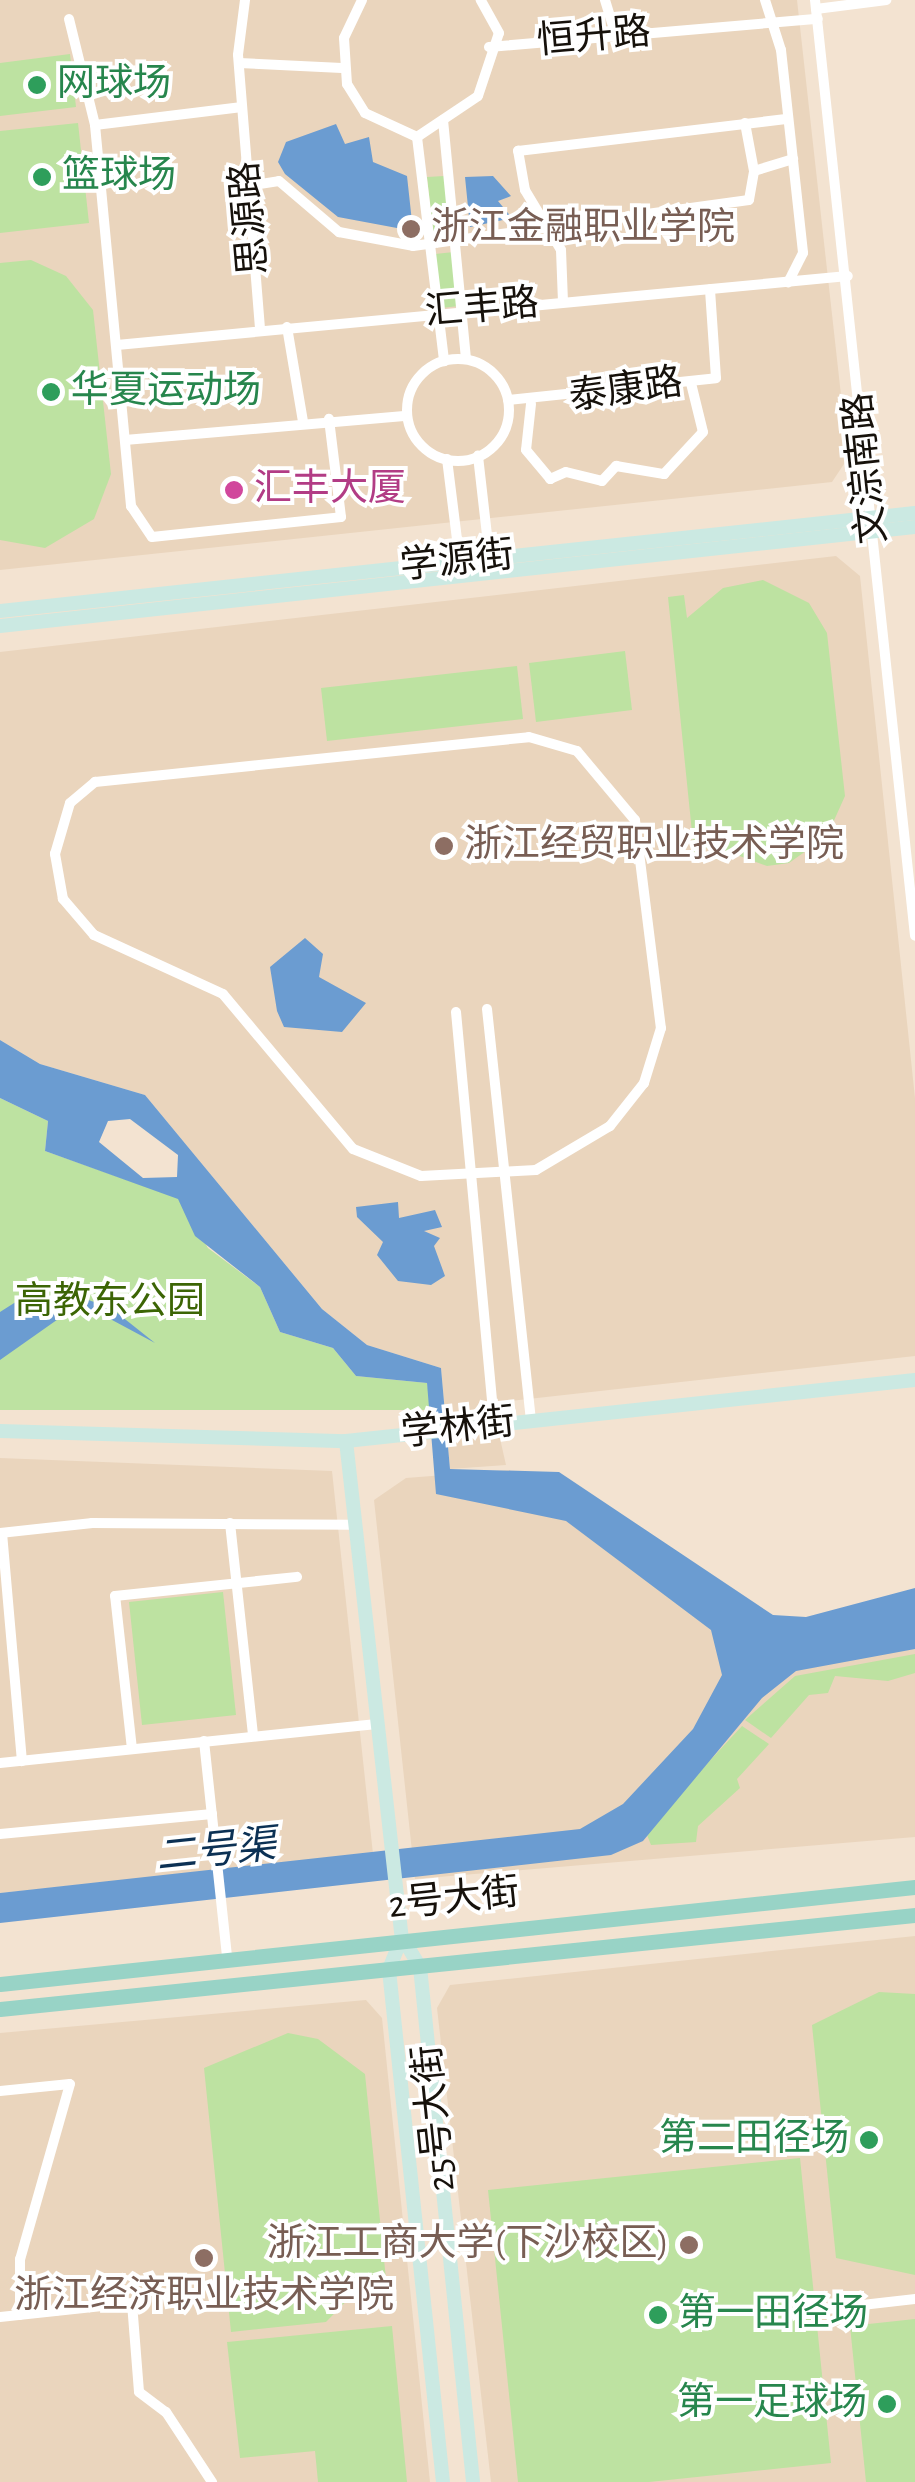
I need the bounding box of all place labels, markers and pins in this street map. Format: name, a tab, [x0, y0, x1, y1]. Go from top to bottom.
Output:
place label: 网球场	[57, 62, 171, 108]
marker: 网球场	[26, 74, 48, 96]
place label: 篮球场	[62, 154, 176, 200]
marker: 篮球场	[31, 166, 53, 188]
place label: 浙江金融职业学院	[431, 206, 735, 252]
marker: 浙江金融职业学院	[400, 218, 422, 240]
place label: 华夏运动场	[71, 369, 261, 415]
marker: 华夏运动场	[40, 381, 62, 403]
place label: 汇丰大厦	[254, 467, 406, 513]
marker: 汇丰大厦	[223, 479, 245, 501]
place label: 浙江经贸职业技术学院	[464, 823, 844, 869]
marker: 浙江经贸职业技术学院	[433, 835, 455, 857]
place label: 第二田径场	[659, 2117, 849, 2163]
marker: 第二田径场	[858, 2129, 880, 2151]
place label: 浙江工商大学(下沙校区)	[266, 2222, 669, 2268]
marker: 浙江工商大学(下沙校区)	[678, 2234, 700, 2256]
marker: 浙江经济职业技术学院	[193, 2247, 215, 2269]
place label: 浙江经济职业技术学院	[14, 2274, 394, 2320]
place label: 第一田径场	[678, 2292, 868, 2338]
marker: 第一田径场	[647, 2304, 669, 2326]
place label: 第一足球场	[677, 2381, 867, 2427]
marker: 第一足球场	[876, 2393, 898, 2415]

